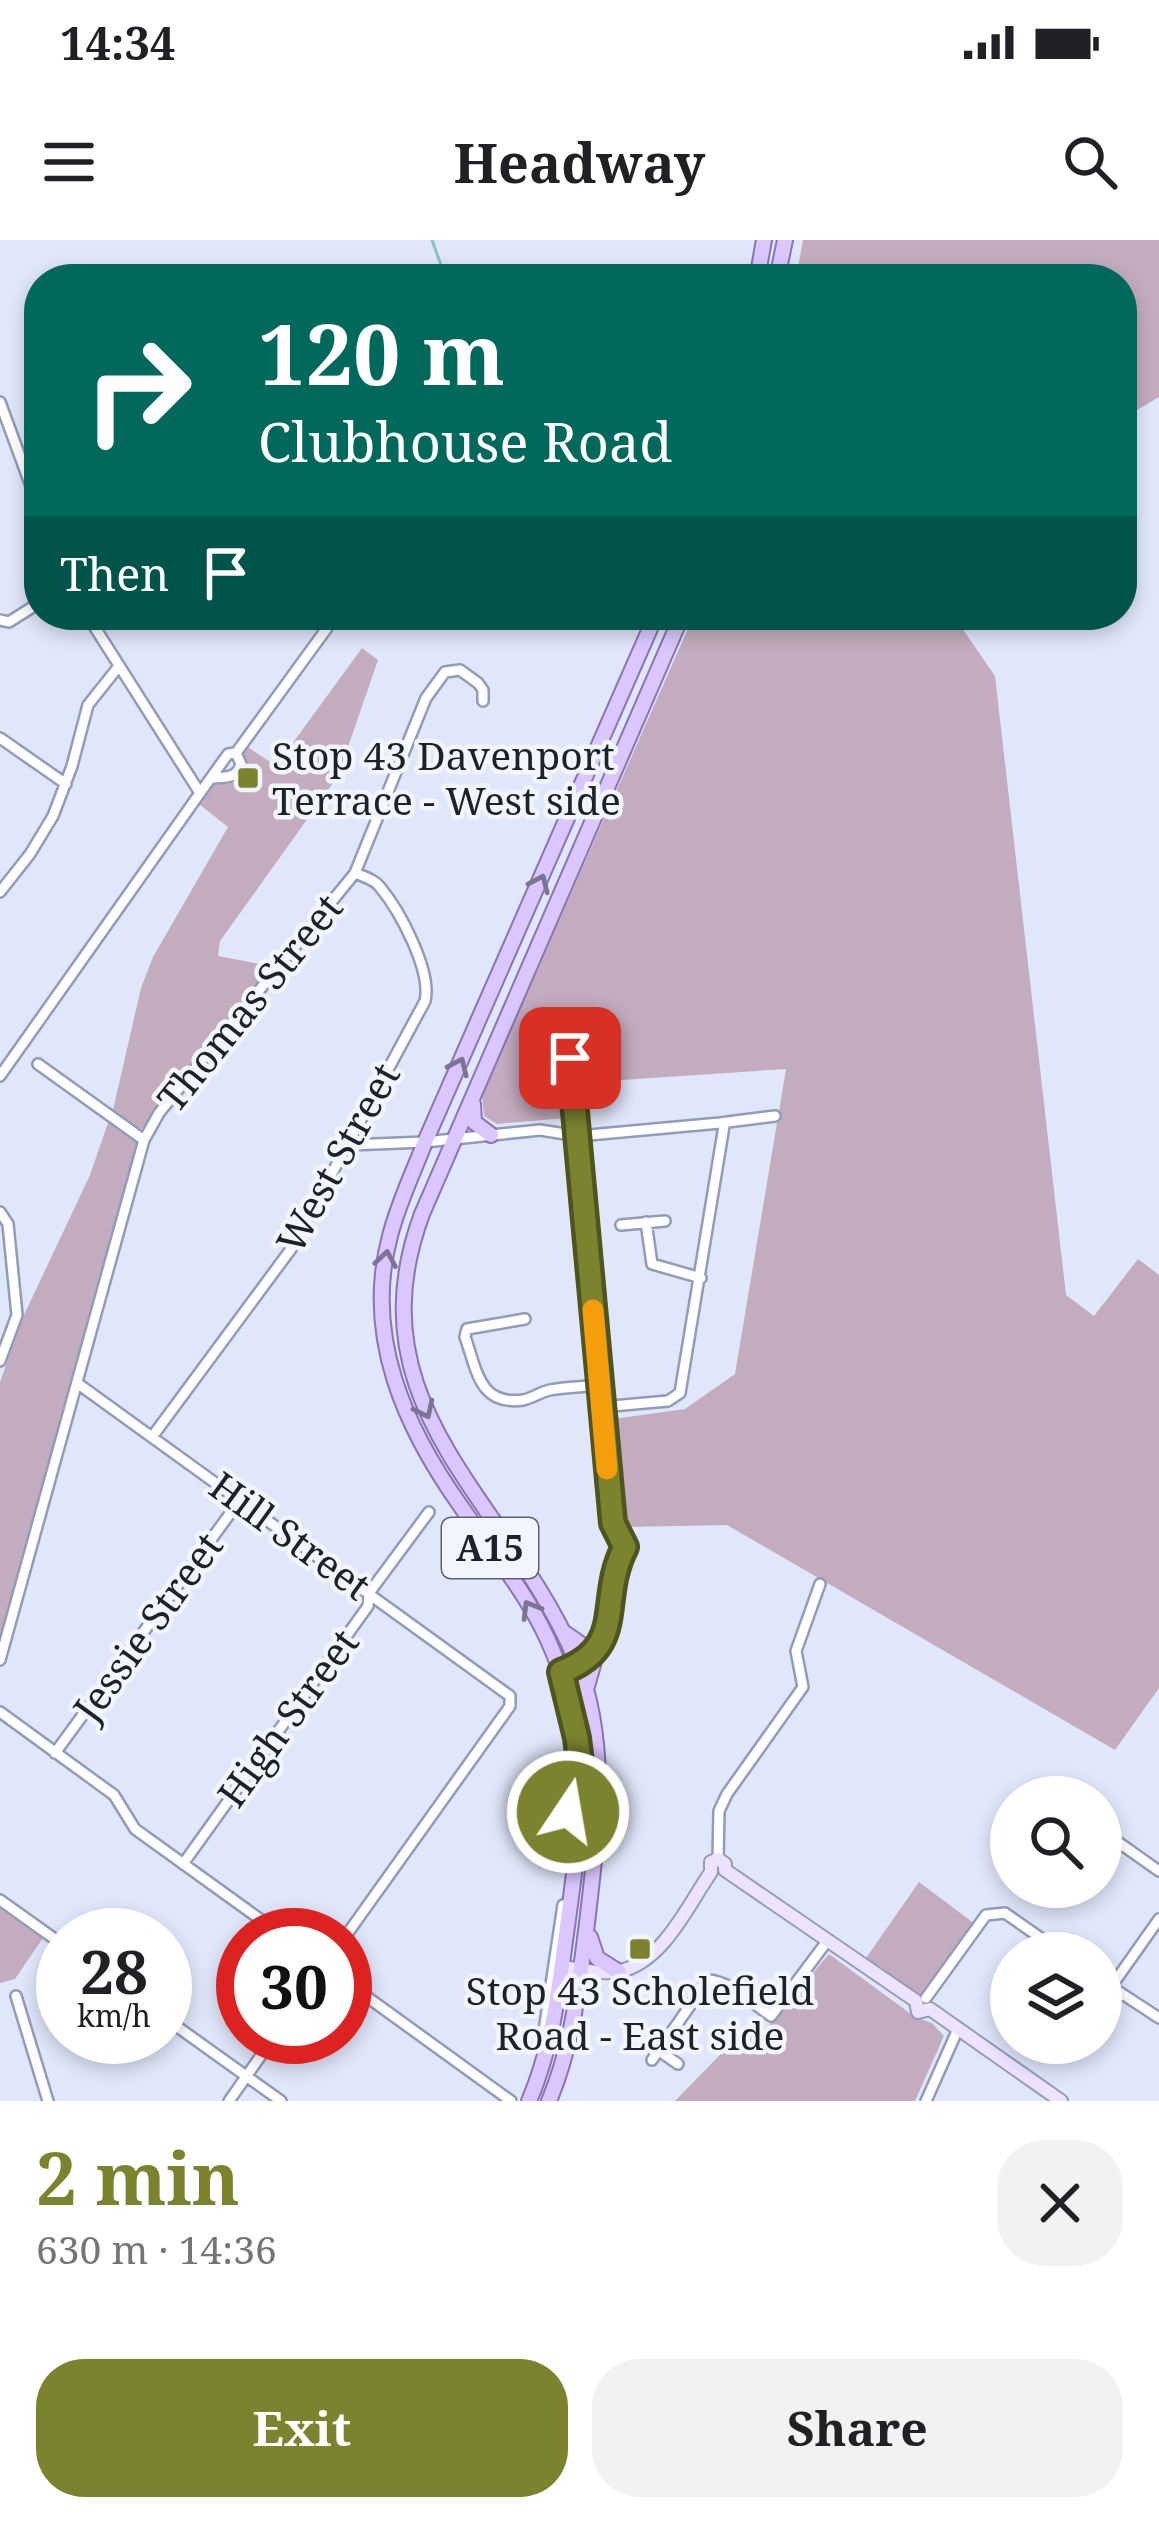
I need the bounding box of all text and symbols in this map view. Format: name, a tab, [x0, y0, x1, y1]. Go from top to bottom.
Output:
text: 14:34	[60, 12, 175, 73]
text: Headway	[454, 125, 705, 199]
icon: menu	[36, 129, 102, 195]
icon: search	[1057, 129, 1123, 195]
text: 120 m	[258, 295, 505, 410]
icon: right	[60, 312, 216, 468]
text: Clubhouse Road	[258, 404, 673, 478]
icon: arrive	[193, 540, 259, 606]
text: Then	[60, 543, 169, 604]
place label: Stop 43 Davenport Terrace - West side	[272, 728, 621, 826]
marker: Stop 43 Davenport Terrace - West side	[235, 765, 261, 791]
one-way arrow	[525, 873, 549, 895]
street label: Thomas Street	[144, 882, 353, 1122]
pin	[519, 1007, 621, 1109]
icon: arrive	[537, 1025, 603, 1091]
street label: West Street	[263, 1053, 411, 1262]
one-way arrow	[445, 1057, 468, 1078]
one-way arrow	[372, 1250, 398, 1269]
one-way arrow	[411, 1398, 434, 1419]
street label: Hill Street	[200, 1459, 382, 1611]
road number: A15	[442, 1518, 538, 1578]
street label: Jessie Street	[59, 1521, 234, 1732]
one-way arrow	[522, 1600, 545, 1622]
street label: High Street	[204, 1617, 369, 1817]
position arrow	[505, 1749, 631, 1875]
map controls	[990, 1776, 1122, 2064]
button: search	[990, 1776, 1122, 1908]
speed limit sign: 30	[216, 1908, 372, 2064]
text: 28	[80, 1930, 148, 2012]
button: layers	[990, 1932, 1122, 2064]
marker: Stop 43 Scholefield Road - East side	[627, 1936, 653, 1962]
place label: Stop 43 Scholefield Road - East side	[466, 1963, 814, 2061]
text: km/h	[77, 1995, 151, 2036]
text: 2 min	[36, 2128, 240, 2226]
button: close	[997, 2140, 1123, 2266]
text: 630 m · 14:36	[36, 2222, 277, 2275]
button: Exit	[36, 2359, 568, 2497]
button: Share	[592, 2359, 1123, 2497]

